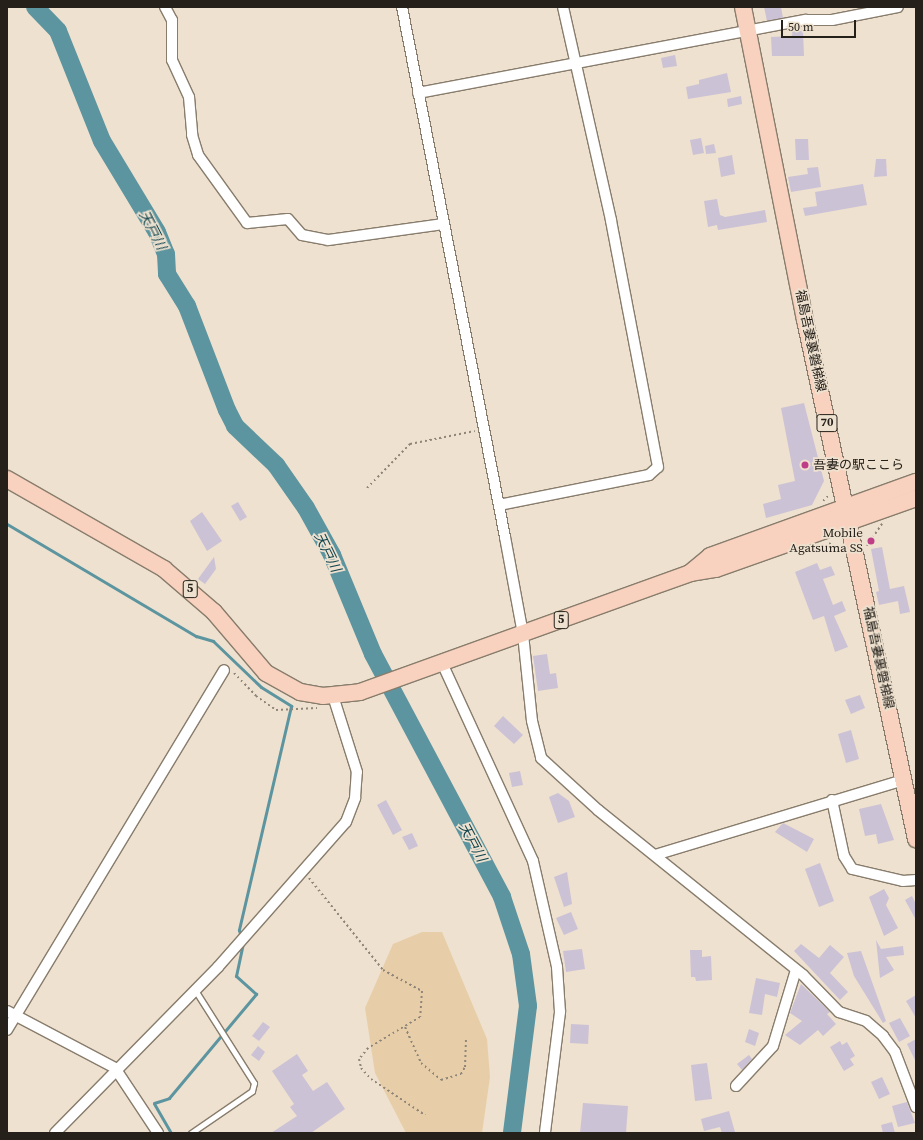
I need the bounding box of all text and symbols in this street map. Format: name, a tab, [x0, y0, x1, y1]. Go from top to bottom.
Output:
scale bar	[783, 12, 858, 38]
text: 50 m	[788, 19, 814, 35]
water label: 天戸川	[136, 207, 170, 253]
street label: 福島吾妻裏磐梯線	[792, 289, 828, 393]
road number: 70	[816, 413, 838, 433]
place label: 吾妻の駅ここら	[813, 457, 904, 473]
marker: 吾妻の駅ここら	[800, 460, 810, 470]
place label: Mobile Agatsuma SS	[789, 526, 863, 557]
water label: 天戸川	[311, 529, 345, 575]
marker: Mobile Agatsuma SS	[866, 536, 876, 546]
road number: 5	[182, 579, 198, 599]
street label: 福島吾妻裏磐梯線	[860, 606, 896, 710]
road number: 5	[553, 610, 569, 630]
water label: 天戸川	[456, 820, 490, 864]

